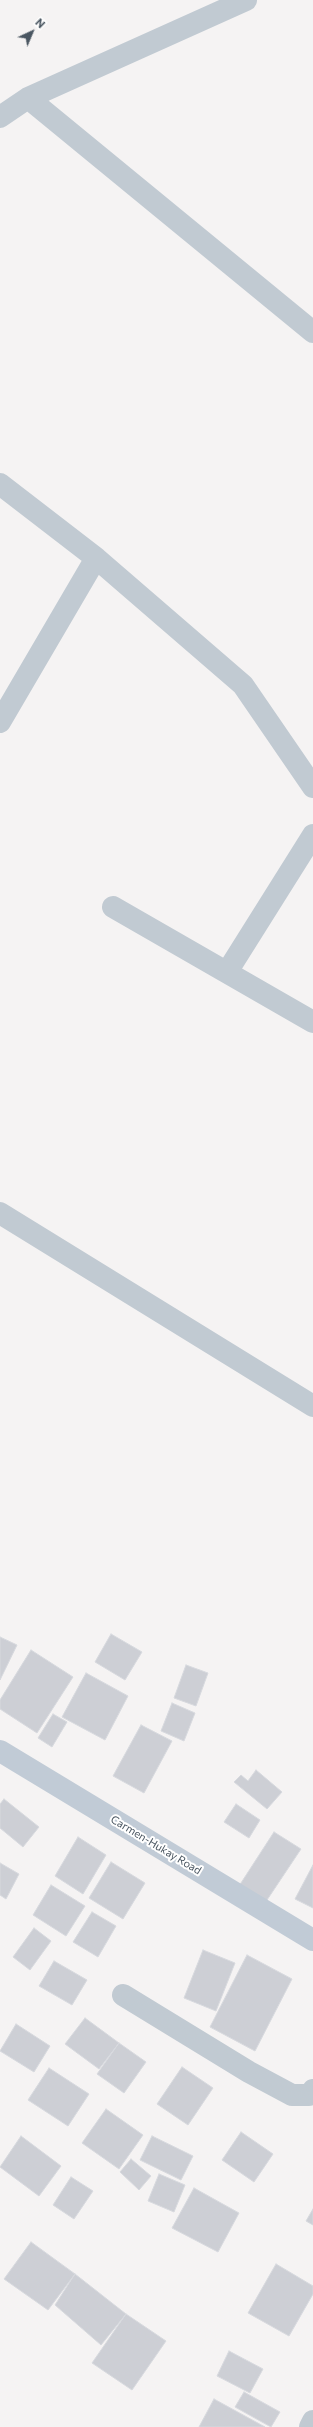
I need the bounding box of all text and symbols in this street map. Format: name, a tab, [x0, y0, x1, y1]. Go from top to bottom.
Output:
north arrow	[12, 12, 52, 52]
text: N	[33, 15, 48, 31]
street label: Carmen-Hukay Road	[108, 1813, 204, 1877]

